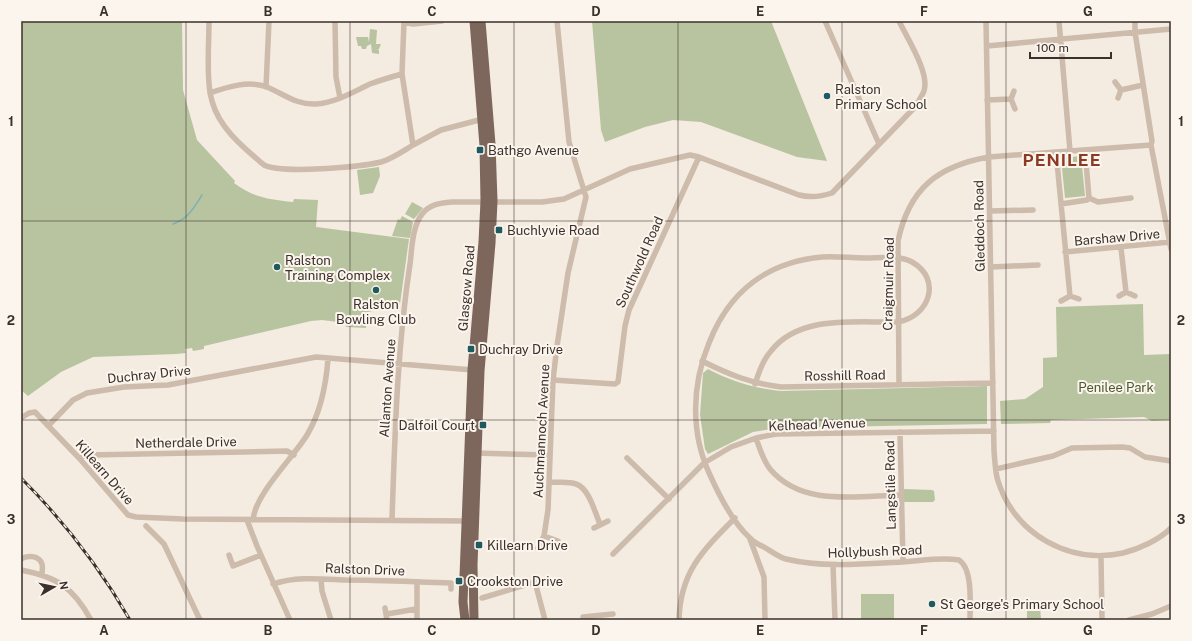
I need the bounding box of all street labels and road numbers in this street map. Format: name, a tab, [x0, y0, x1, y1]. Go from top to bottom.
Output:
street label: Gleddoch Road	[971, 180, 988, 272]
street label: Southwold Road	[613, 214, 666, 310]
street label: Barshaw Drive	[1073, 226, 1161, 249]
street label: Craigmuir Road	[880, 237, 897, 331]
street label: Glasgow Road	[455, 244, 478, 332]
street label: Allanton Avenue	[377, 338, 398, 438]
street label: Duchray Drive	[106, 363, 192, 386]
street label: Auchmannoch Avenue	[530, 364, 553, 498]
street label: Rosshill Road	[804, 367, 886, 384]
street label: Kelhead Avenue	[768, 415, 866, 434]
street label: Netherdale Drive	[135, 434, 237, 451]
street label: Killearn Drive	[72, 437, 137, 508]
street label: Langstile Road	[882, 440, 899, 530]
street label: Hollybush Road	[827, 542, 923, 561]
street label: Ralston Drive	[325, 561, 405, 578]

